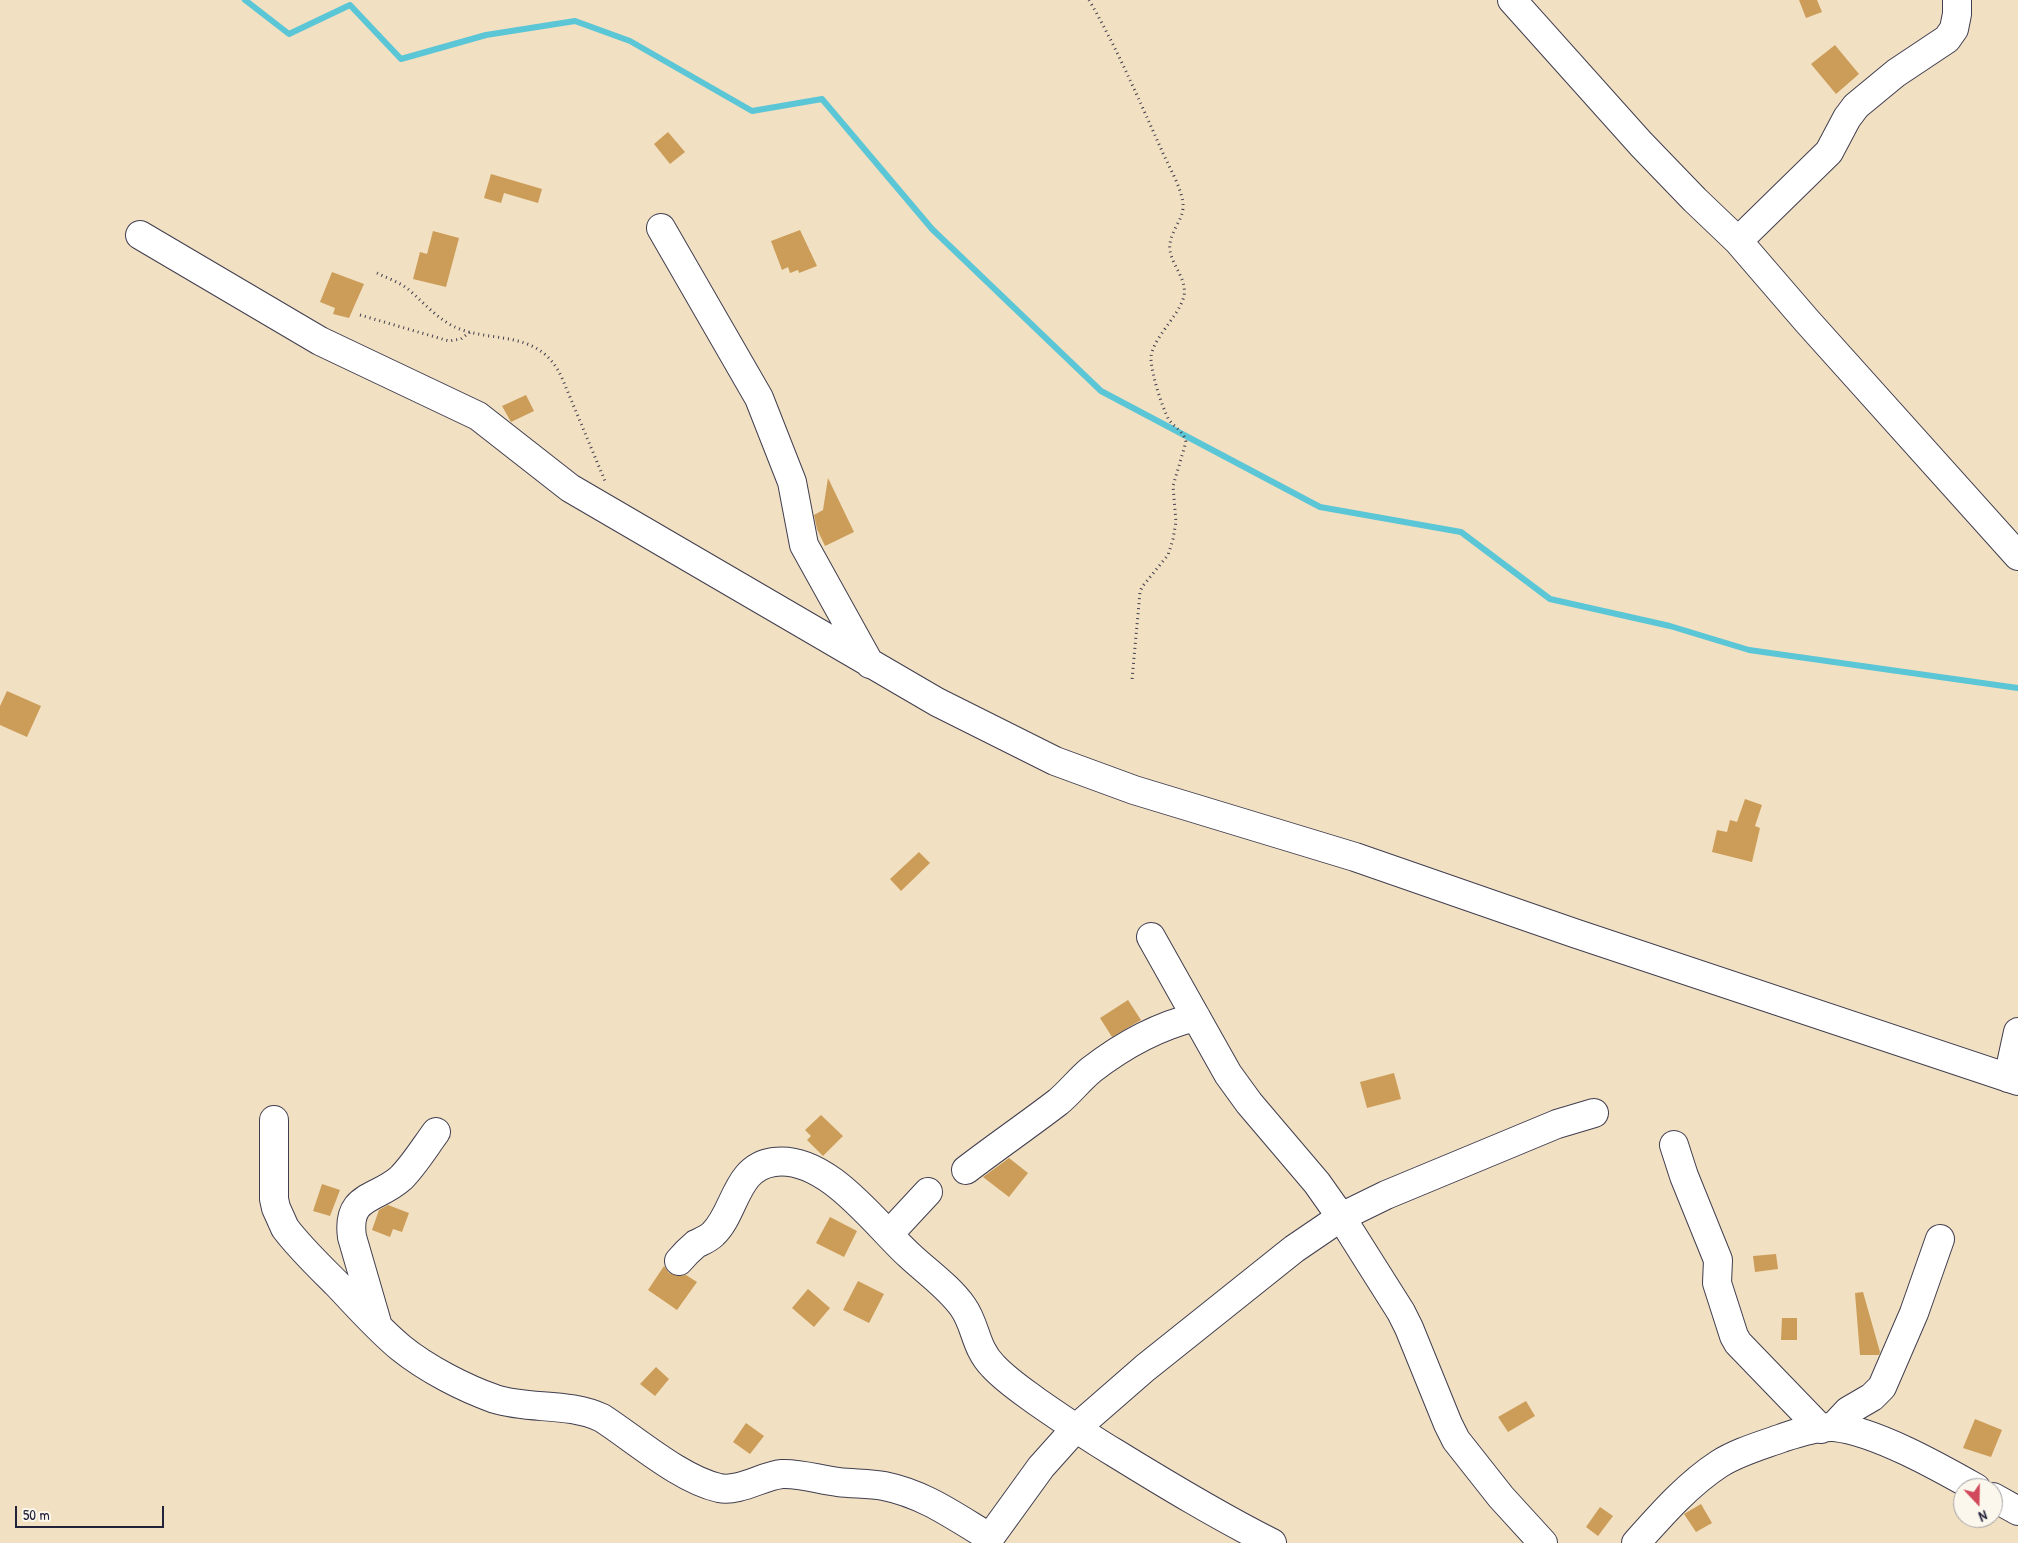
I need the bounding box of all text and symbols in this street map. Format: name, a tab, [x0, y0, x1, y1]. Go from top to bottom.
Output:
north arrow	[1953, 1478, 2003, 1528]
scale bar	[18, 1496, 166, 1528]
text: 50 m	[23, 1504, 50, 1525]
text: N	[1976, 1506, 1990, 1527]

